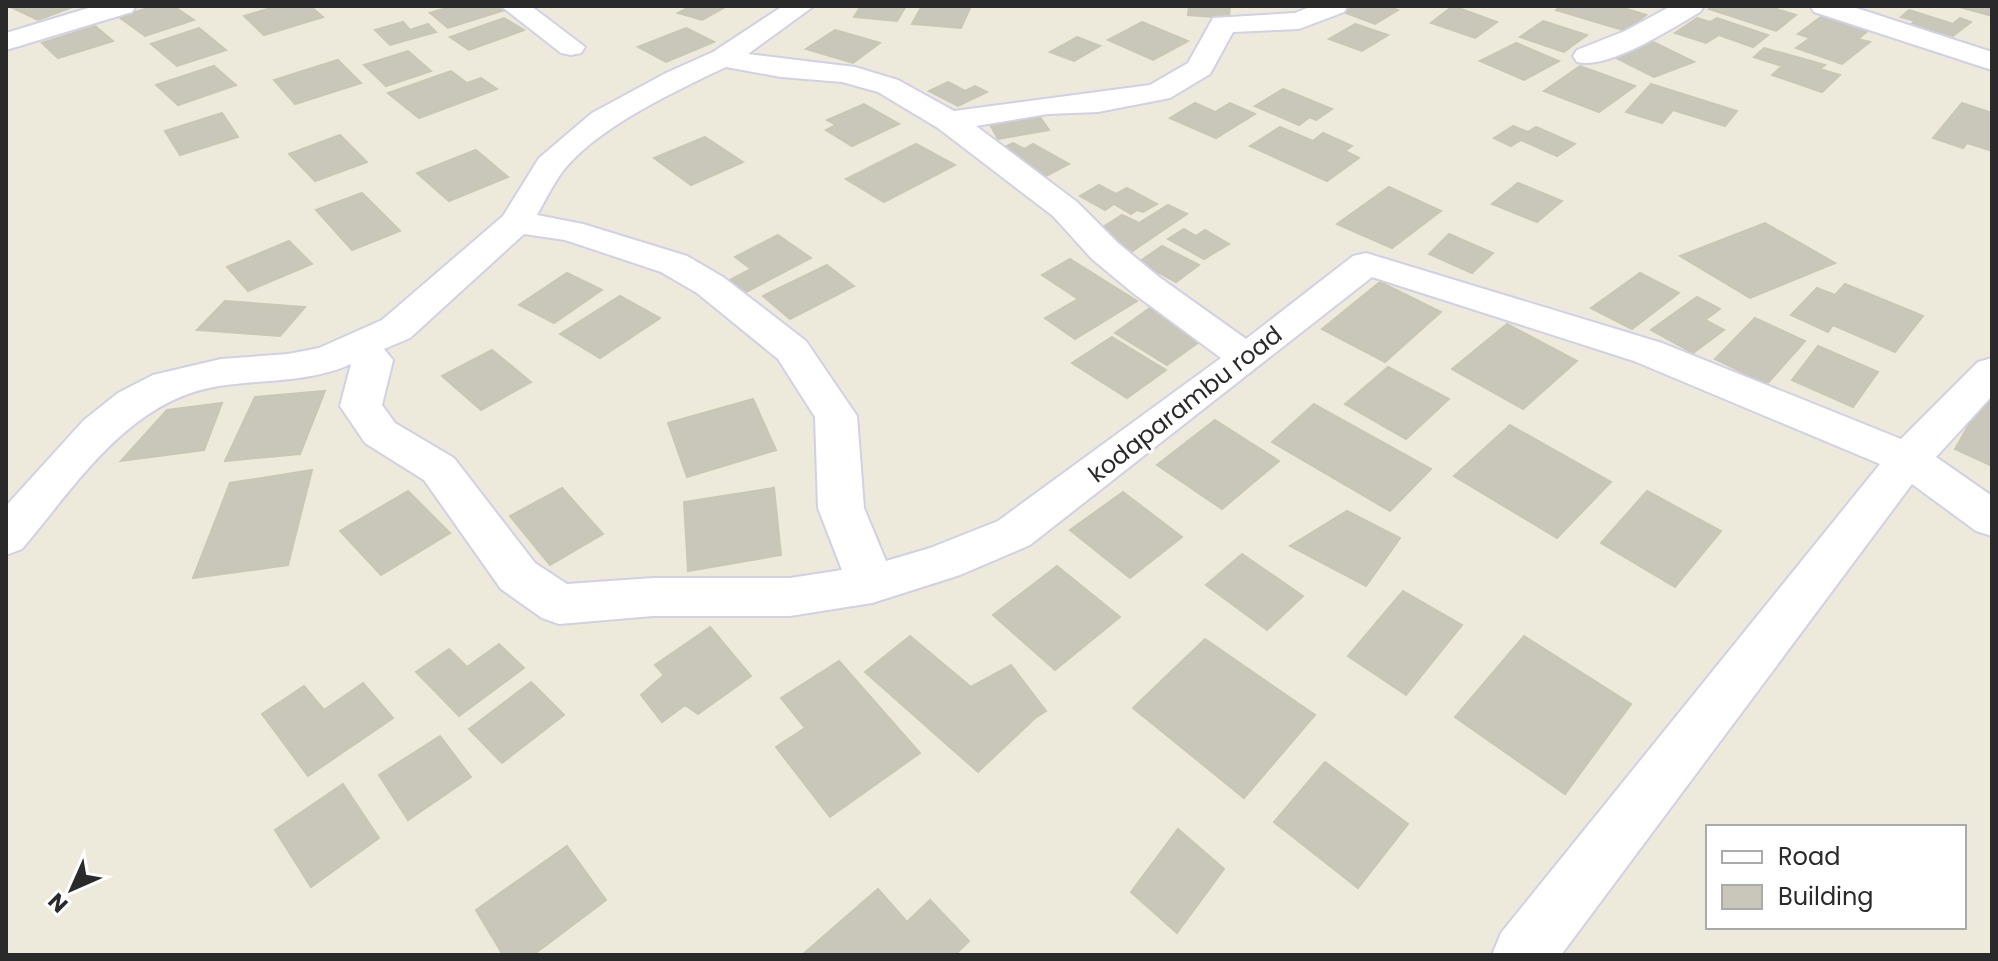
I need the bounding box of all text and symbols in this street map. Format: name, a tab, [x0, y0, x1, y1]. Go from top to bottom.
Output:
street label: kodaparambu road	[1081, 318, 1289, 490]
legend	[1706, 825, 1966, 929]
text: Road	[1778, 840, 1840, 873]
north arrow	[32, 849, 112, 929]
text: Building	[1778, 880, 1874, 913]
text: N	[41, 886, 75, 920]

